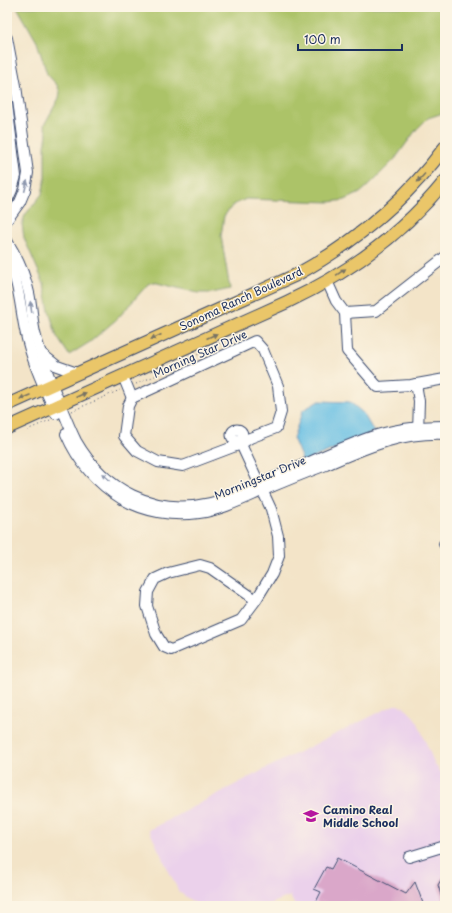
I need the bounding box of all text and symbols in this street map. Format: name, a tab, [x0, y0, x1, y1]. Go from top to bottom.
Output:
scale bar	[298, 26, 402, 52]
text: 100 m	[304, 30, 341, 48]
one-way arrow	[416, 172, 425, 183]
one-way arrow	[23, 180, 29, 192]
street label: Sonoma Ranch Boulevard	[176, 262, 306, 335]
one-way arrow	[336, 268, 346, 276]
one-way arrow	[28, 301, 34, 313]
street label: Morning Star Drive	[150, 325, 250, 382]
one-way arrow	[207, 333, 218, 339]
one-way arrow	[150, 335, 162, 341]
one-way arrow	[75, 392, 87, 398]
one-way arrow	[19, 394, 31, 400]
street label: Morningstar Drive	[211, 451, 308, 504]
one-way arrow	[101, 473, 110, 482]
place label: Camino Real Middle School	[323, 801, 398, 831]
school or university icon: Camino Real Middle School	[302, 807, 320, 825]

